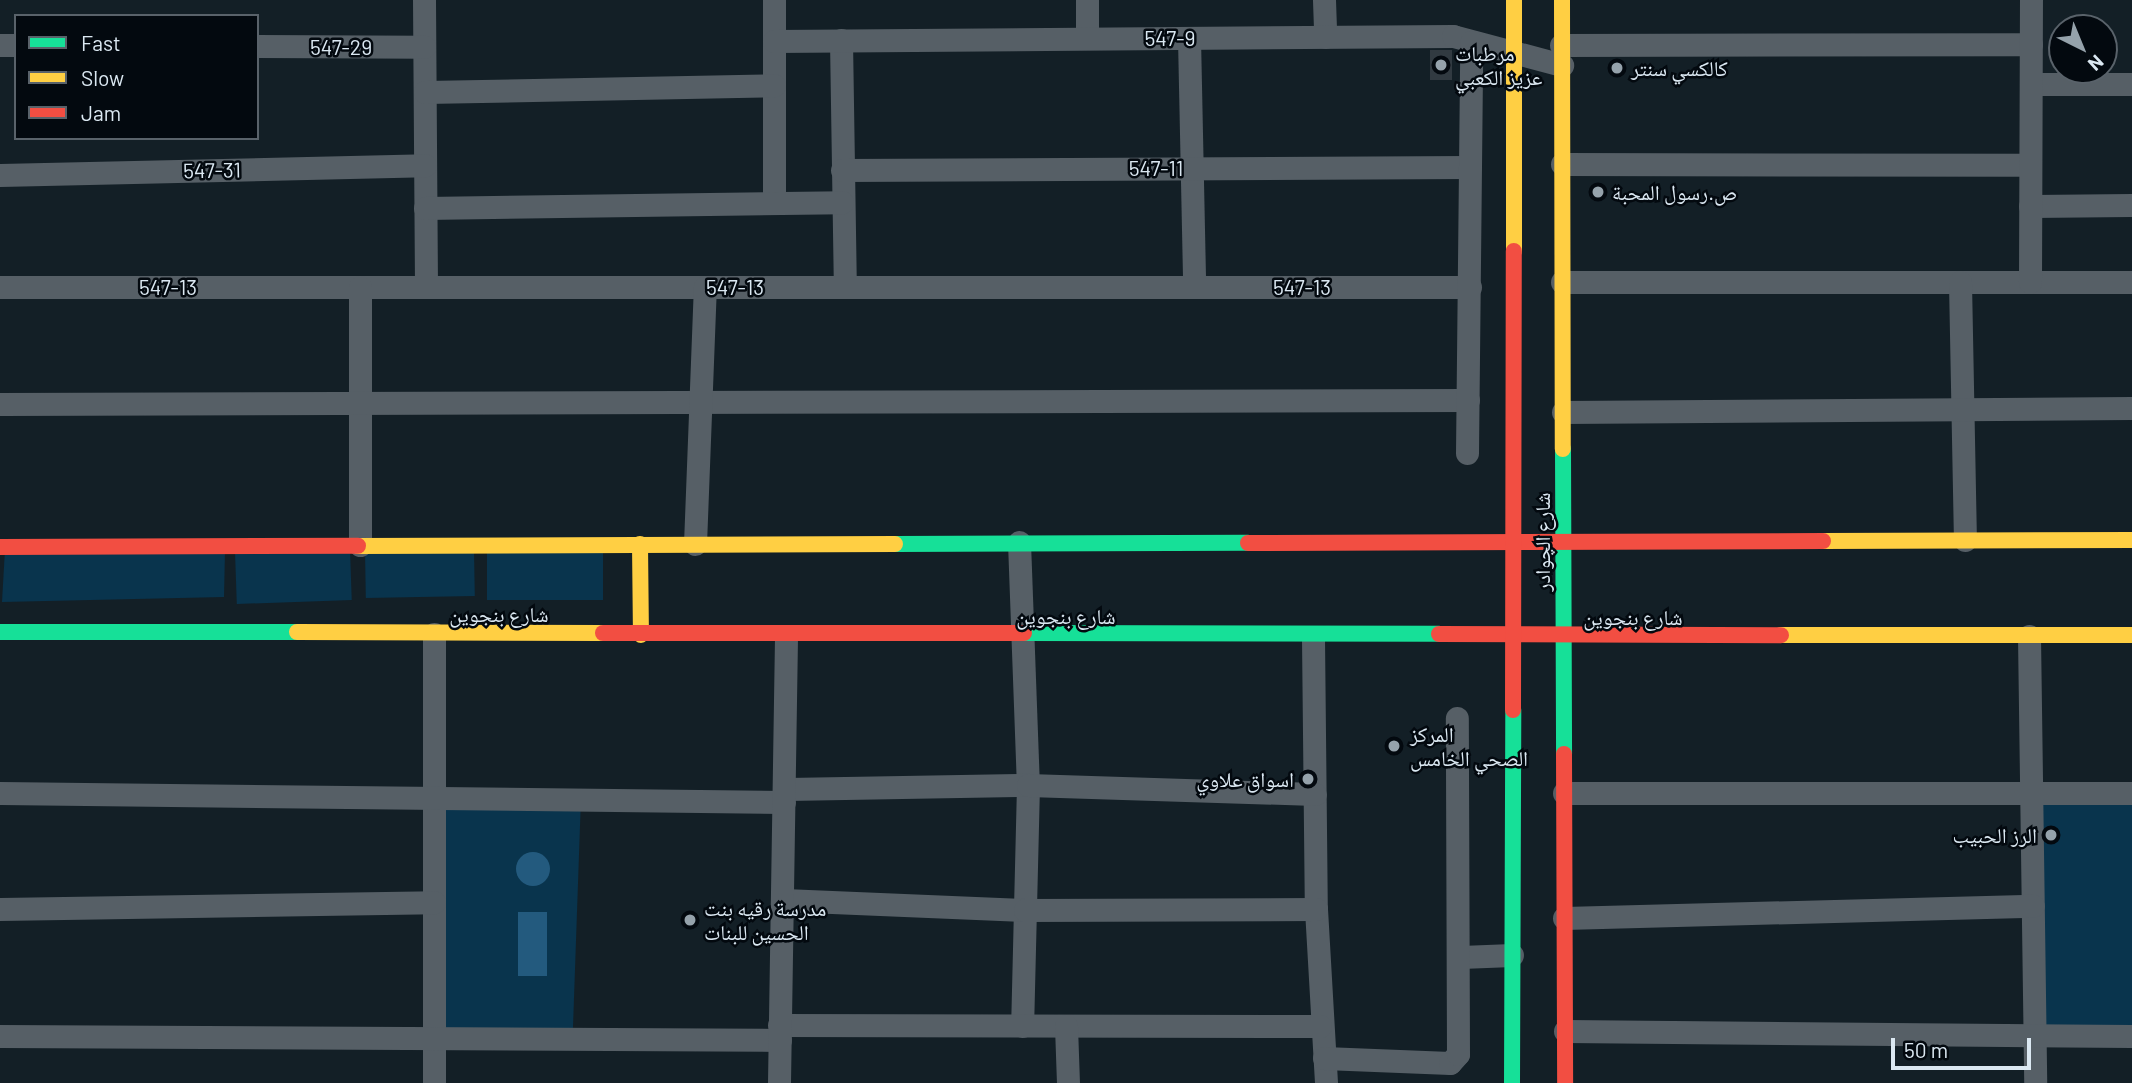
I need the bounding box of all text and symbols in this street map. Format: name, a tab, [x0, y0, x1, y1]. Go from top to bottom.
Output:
legend	[14, 14, 259, 140]
north arrow	[2048, 14, 2118, 84]
street label: 547-9	[1145, 25, 1195, 51]
text: Fast	[81, 30, 121, 55]
street label: 547-29	[310, 34, 372, 60]
place label: مرطبات عزيز الكعبي	[1455, 40, 1542, 90]
text: N	[2084, 51, 2109, 76]
place label: كالكسي سنتر	[1631, 55, 1728, 81]
marker: مرطبات عزيز الكعبي	[1433, 57, 1449, 73]
marker: كالكسي سنتر	[1609, 60, 1625, 76]
text: Slow	[81, 65, 124, 90]
text: Jam	[81, 100, 121, 125]
street label: 547-11	[1129, 155, 1183, 181]
street label: 547-31	[183, 157, 241, 183]
place label: ص.رسول المحبة	[1612, 179, 1737, 205]
marker: ص.رسول المحبة	[1590, 184, 1606, 200]
street label: 547-13	[139, 274, 197, 300]
street label: 547-13	[706, 274, 764, 300]
street label: 547-13	[1273, 274, 1331, 300]
street label: شارع الچوادر	[1529, 492, 1555, 592]
street label: شارع بنجوين	[449, 601, 549, 627]
street label: شارع بنجوين	[1016, 603, 1116, 629]
street label: شارع بنجوين	[1583, 604, 1683, 630]
place label: المركز الصحي الخامس	[1410, 721, 1528, 771]
marker: المركز الصحي الخامس	[1384, 736, 1404, 756]
place label: اسواق علاوي	[1196, 766, 1294, 792]
marker: اسواق علاوي	[1300, 771, 1316, 787]
place label: الرز الحبيب	[1952, 822, 2037, 848]
marker: الرز الحبيب	[2043, 827, 2059, 843]
place label: مدرسة رقيه بنت الحسين للبنات	[704, 895, 826, 945]
marker: مدرسة رقيه بنت الحسين للبنات	[682, 912, 698, 928]
scale bar	[1894, 1024, 2034, 1068]
text: 50 m	[1904, 1037, 1948, 1062]

